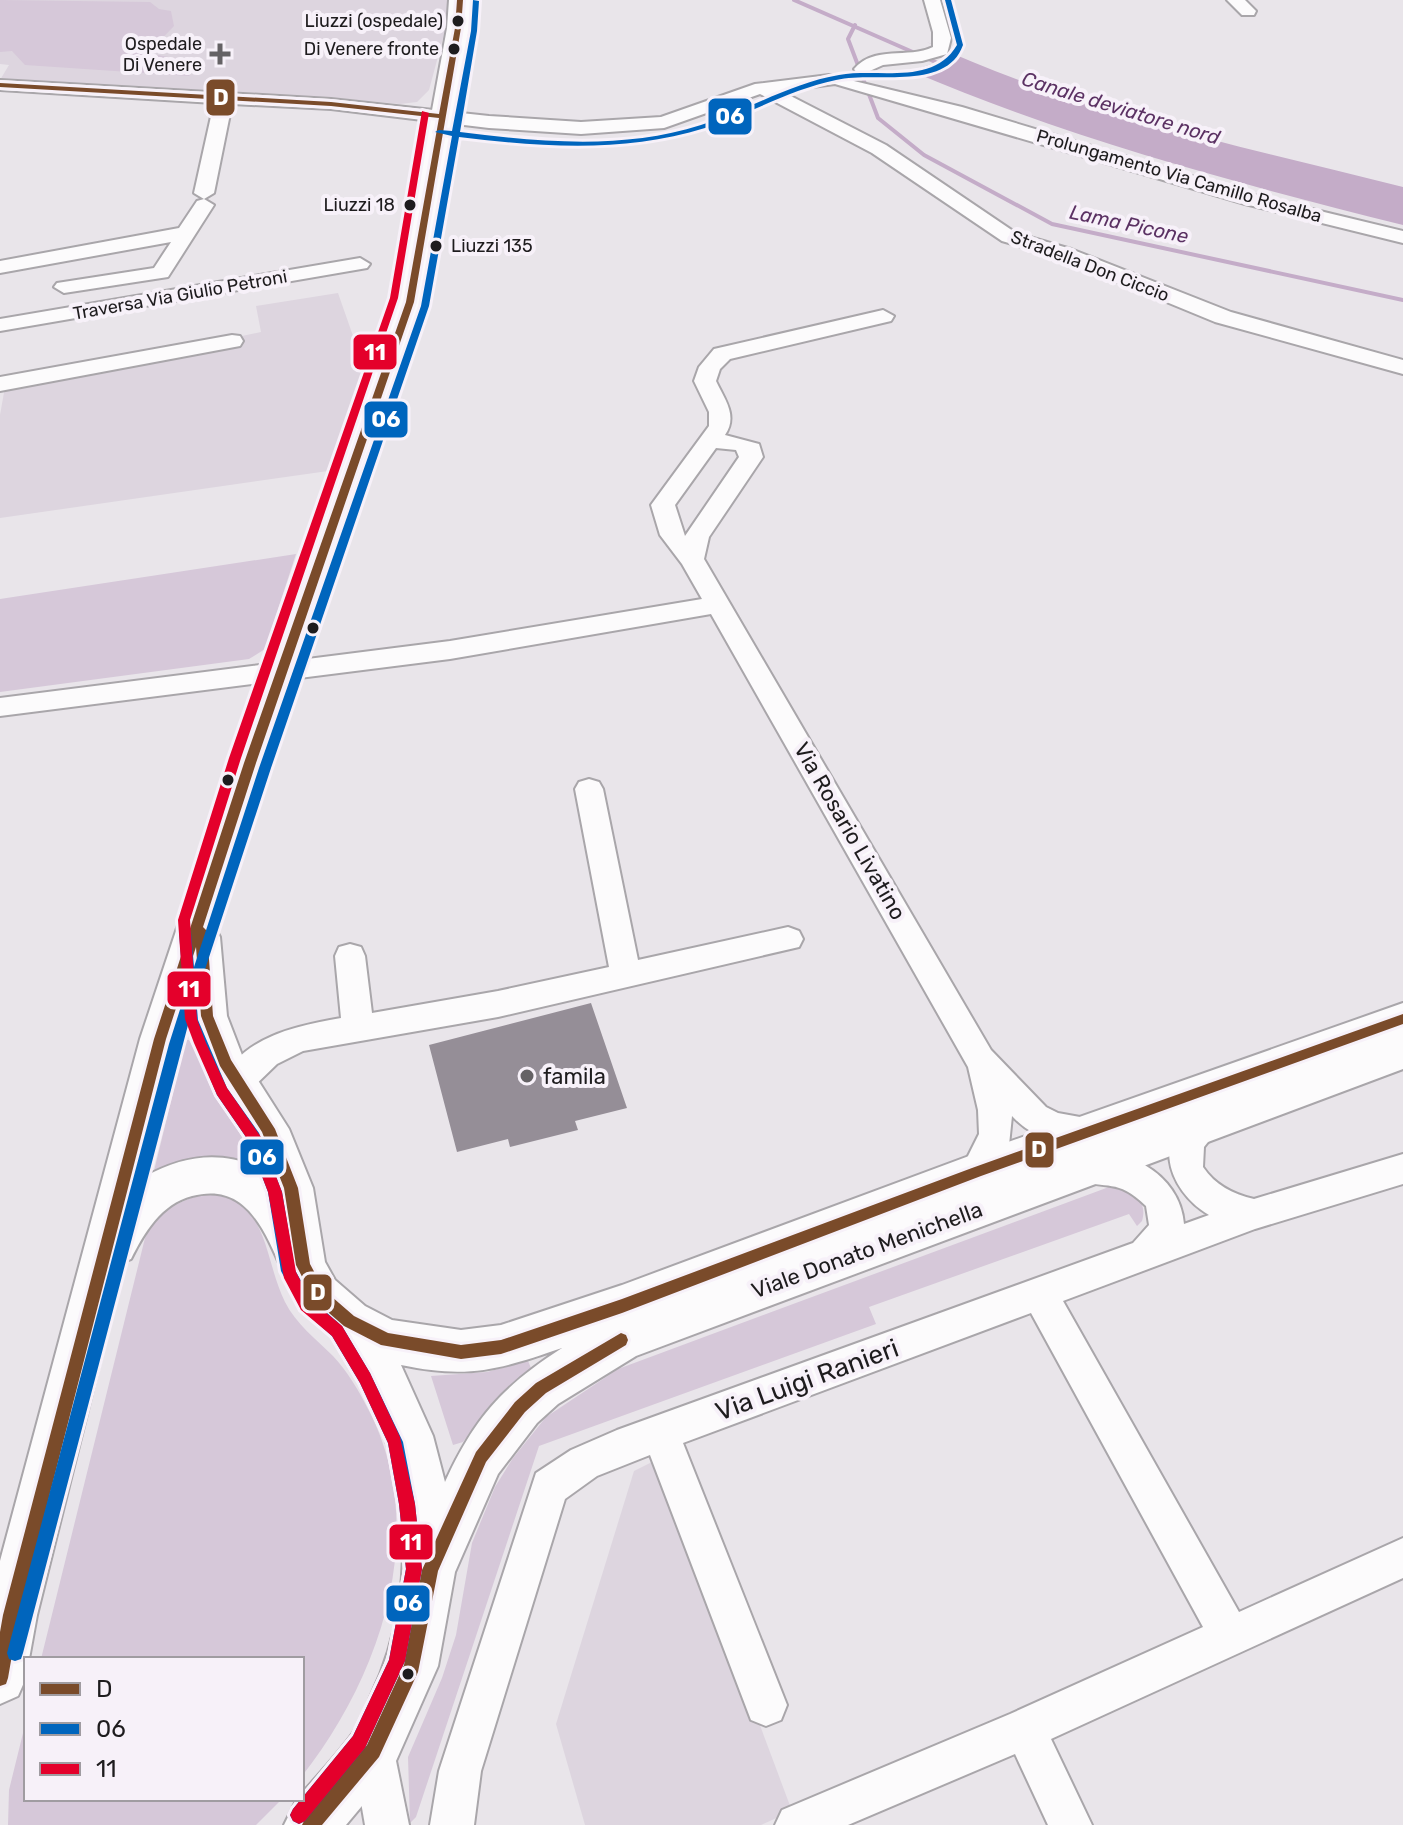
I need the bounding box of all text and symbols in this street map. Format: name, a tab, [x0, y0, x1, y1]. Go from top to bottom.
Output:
place label: Liuzzi (ospedale)	[305, 10, 443, 32]
marker: Liuzzi (ospedale)	[450, 13, 466, 29]
place label: Ospedale Di Venere	[123, 33, 202, 76]
place label: Di Venere fronte	[304, 38, 439, 60]
marker: Di Venere fronte	[446, 41, 462, 57]
marker: Ospedale Di Venere	[209, 43, 231, 65]
water label: Canale deviatore nord	[1019, 66, 1224, 150]
line badge: D	[205, 78, 236, 117]
text: D	[213, 84, 229, 111]
line badge: 06	[707, 97, 753, 136]
text: 06	[715, 103, 745, 130]
street label: Prolungamento Via Camillo Rosalba	[1034, 125, 1324, 227]
place label: Liuzzi 18	[323, 194, 395, 216]
marker: Liuzzi 18	[402, 197, 418, 213]
water label: Lama Picone	[1067, 200, 1191, 248]
street label: Stradella Don Ciccio	[1008, 226, 1172, 306]
place label: Liuzzi 135	[451, 235, 533, 257]
marker: Liuzzi 135	[428, 238, 444, 254]
street label: Traversa Via Giulio Petroni	[71, 265, 289, 325]
line badge: 11	[352, 333, 398, 371]
text: 11	[364, 339, 386, 366]
line badge: 06	[363, 400, 409, 439]
text: 06	[371, 406, 401, 433]
unlabelled marker	[305, 620, 321, 636]
street label: Via Rosario Livatino	[788, 737, 912, 925]
unlabelled marker	[220, 772, 236, 788]
line badge: 11	[166, 970, 212, 1008]
text: 11	[178, 976, 200, 1003]
place label: famila	[543, 1063, 606, 1090]
marker: famila	[518, 1067, 536, 1085]
line badge: D	[1024, 1131, 1055, 1169]
text: D	[1031, 1136, 1047, 1163]
line badge: 06	[239, 1138, 285, 1176]
text: 06	[247, 1144, 277, 1171]
street label: Viale Donato Menichella	[748, 1196, 986, 1304]
line badge: D	[302, 1273, 333, 1312]
text: D	[310, 1279, 326, 1306]
street label: Via Luigi Ranieri	[711, 1333, 903, 1427]
line badge: 11	[388, 1523, 434, 1561]
text: 11	[400, 1529, 422, 1556]
line badge: 06	[385, 1584, 431, 1623]
text: 06	[393, 1590, 423, 1617]
legend	[24, 1657, 304, 1801]
unlabelled marker	[400, 1666, 416, 1682]
text: D	[96, 1675, 113, 1703]
text: 06	[96, 1715, 126, 1743]
text: 11	[96, 1755, 117, 1783]

